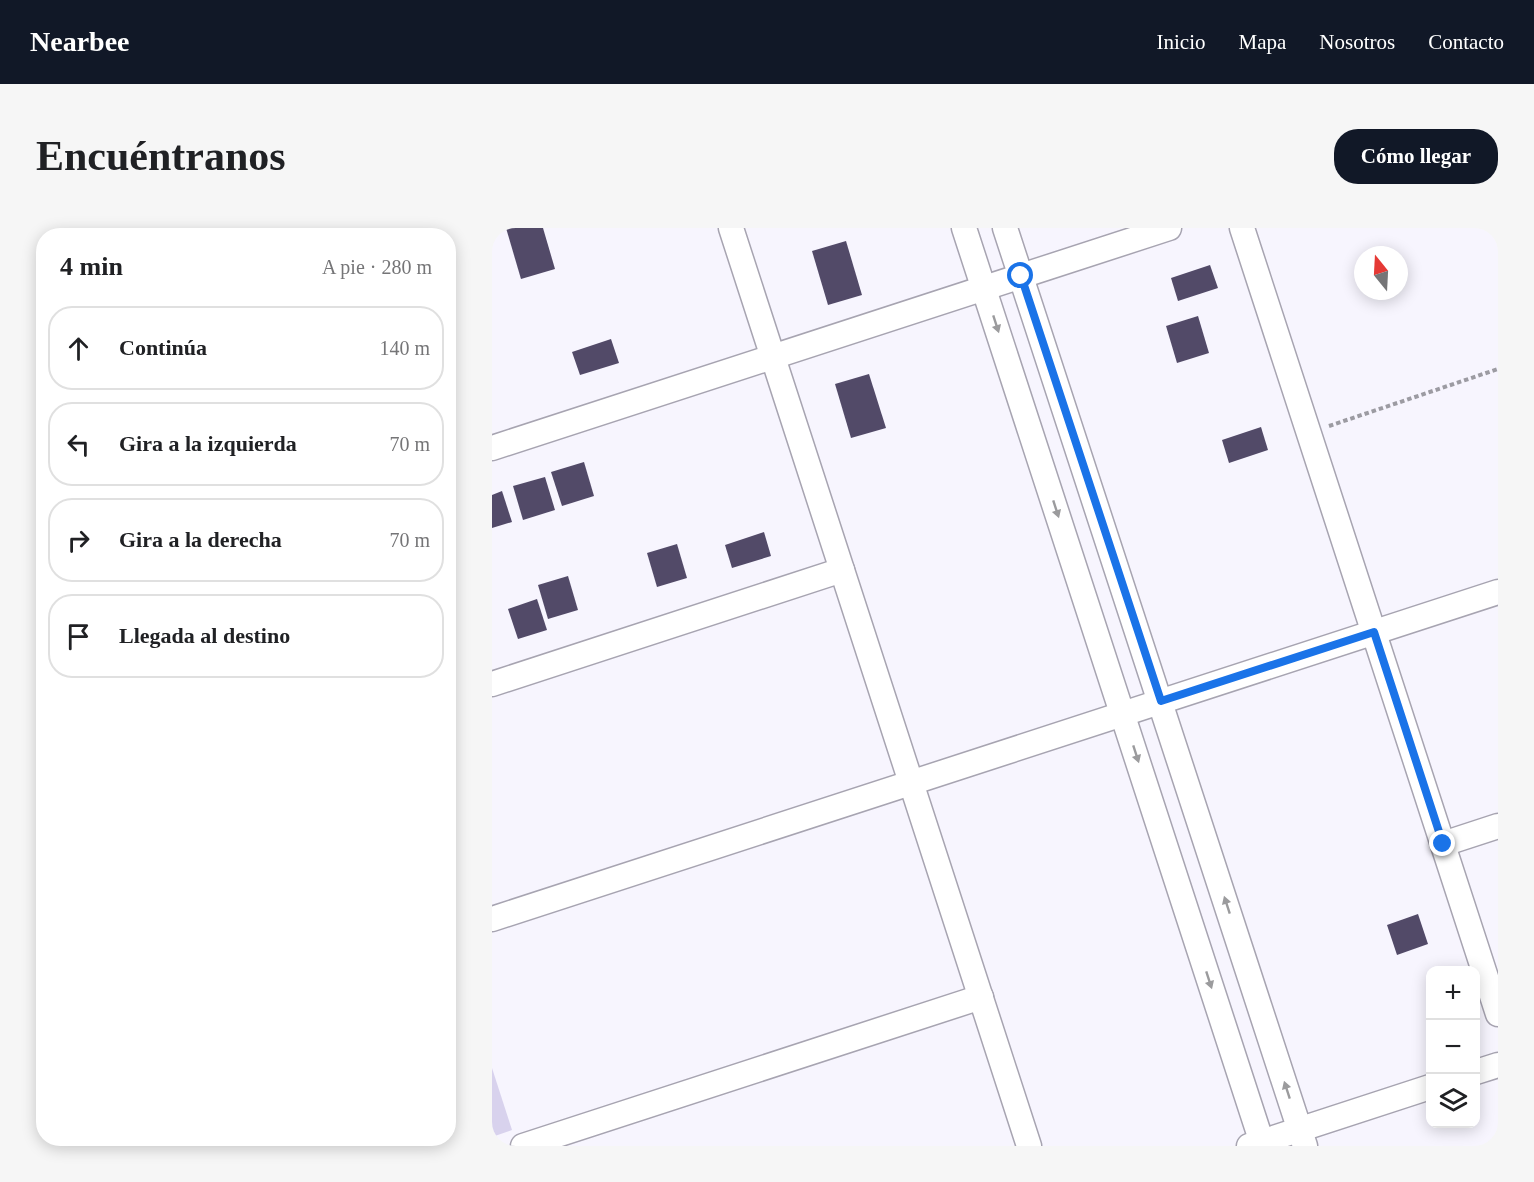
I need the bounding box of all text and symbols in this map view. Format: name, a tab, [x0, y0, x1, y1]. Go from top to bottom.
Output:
text: Nearbee	[30, 26, 130, 57]
text: Inicio	[1157, 30, 1206, 54]
text: Mapa	[1239, 30, 1286, 54]
text: Nosotros	[1319, 30, 1395, 54]
text: Contacto	[1428, 30, 1504, 54]
button: Cómo llegar	[1334, 129, 1498, 184]
text: Encuéntranos	[36, 133, 286, 179]
north arrow	[1354, 246, 1408, 300]
text: 4 min	[60, 252, 123, 281]
text: A pie · 280 m	[322, 256, 432, 278]
route start	[1007, 262, 1033, 288]
one-way arrow	[991, 315, 1001, 333]
icon: ahead	[62, 332, 95, 365]
text: Continúa	[119, 335, 207, 360]
text: 140 m	[379, 337, 430, 359]
icon: left	[62, 428, 95, 461]
text: Gira a la izquierda	[119, 431, 297, 456]
text: 70 m	[389, 433, 430, 455]
one-way arrow	[1052, 500, 1061, 518]
icon: right	[62, 524, 95, 557]
text: Gira a la derecha	[119, 527, 282, 552]
text: 70 m	[389, 529, 430, 551]
icon: arrive	[62, 620, 95, 653]
text: Llegada al destino	[119, 623, 290, 648]
one-way arrow	[1132, 745, 1141, 763]
route end	[1429, 830, 1455, 856]
one-way arrow	[1222, 896, 1231, 914]
map controls	[1426, 966, 1480, 1128]
button: +	[1426, 966, 1480, 1020]
one-way arrow	[1205, 971, 1214, 989]
button: −	[1426, 1020, 1480, 1074]
button: layers	[1426, 1074, 1480, 1128]
one-way arrow	[1282, 1081, 1292, 1099]

